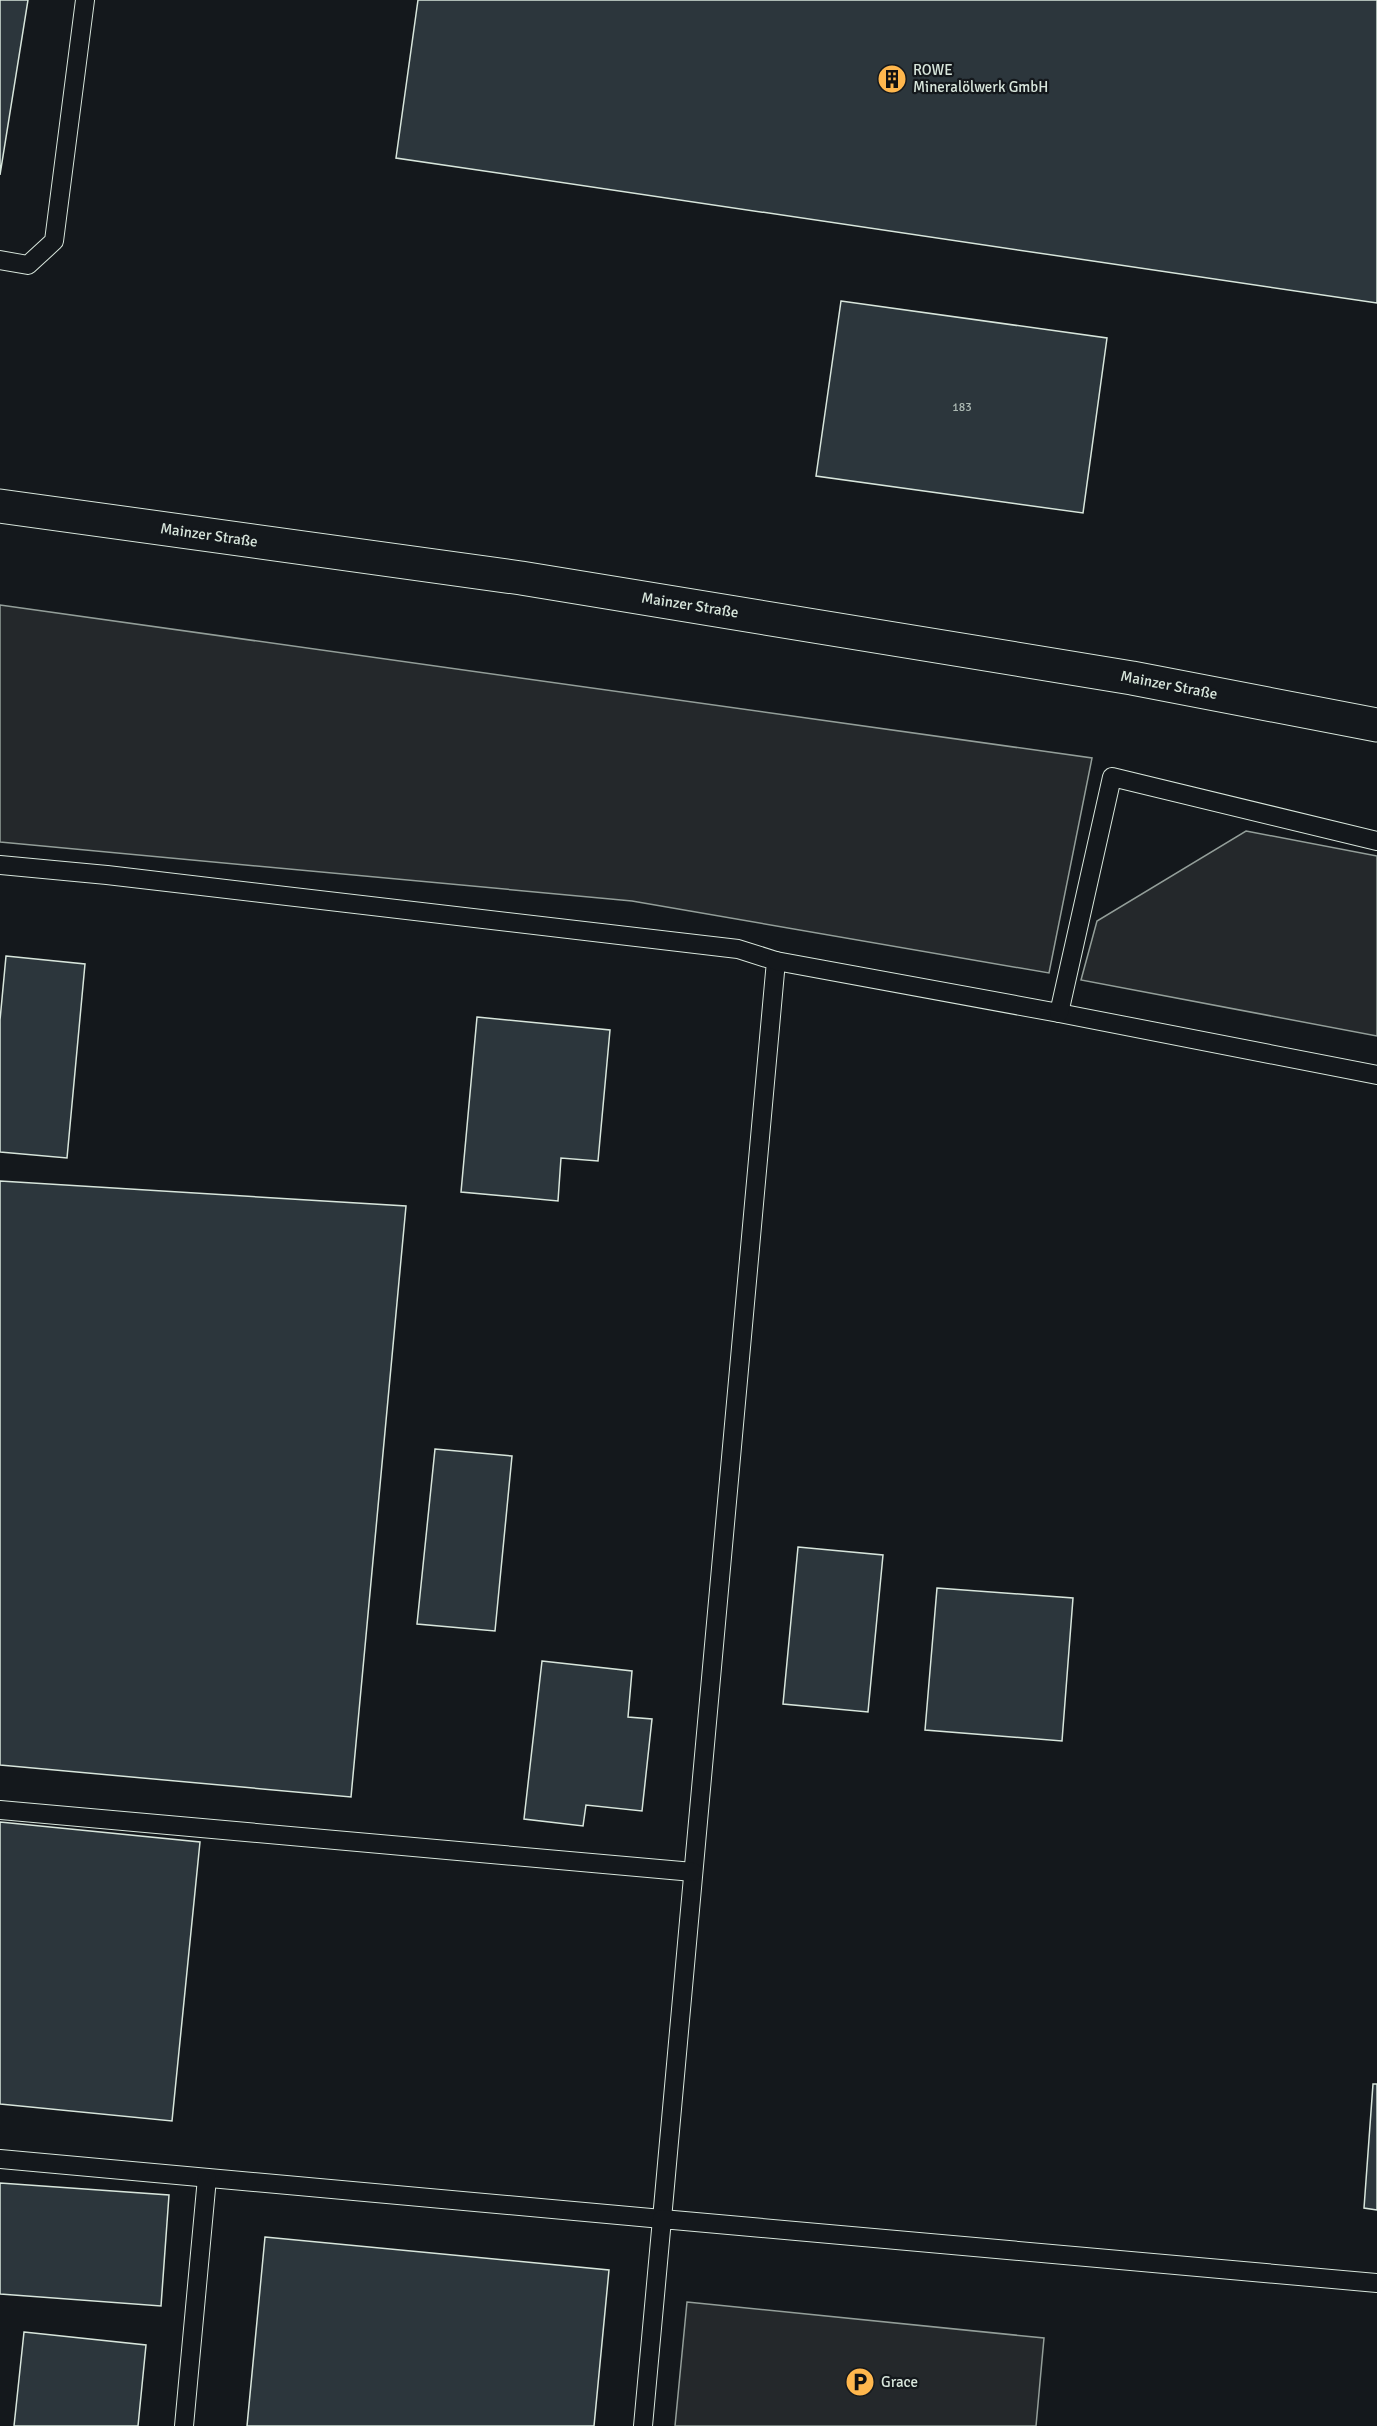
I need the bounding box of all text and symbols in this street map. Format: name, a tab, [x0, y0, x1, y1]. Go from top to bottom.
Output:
place label: ROWE Mineralölwerk GmbH	[913, 61, 1048, 96]
building icon: ROWE Mineralölwerk GmbH	[876, 63, 908, 95]
house number: 183	[952, 400, 972, 415]
street label: Mainzer Straße	[159, 519, 259, 551]
street label: Mainzer Straße	[640, 588, 740, 622]
street label: Mainzer Straße	[1119, 667, 1219, 703]
parking icon: Grace	[844, 2366, 876, 2398]
place label: Grace	[881, 2373, 918, 2391]

